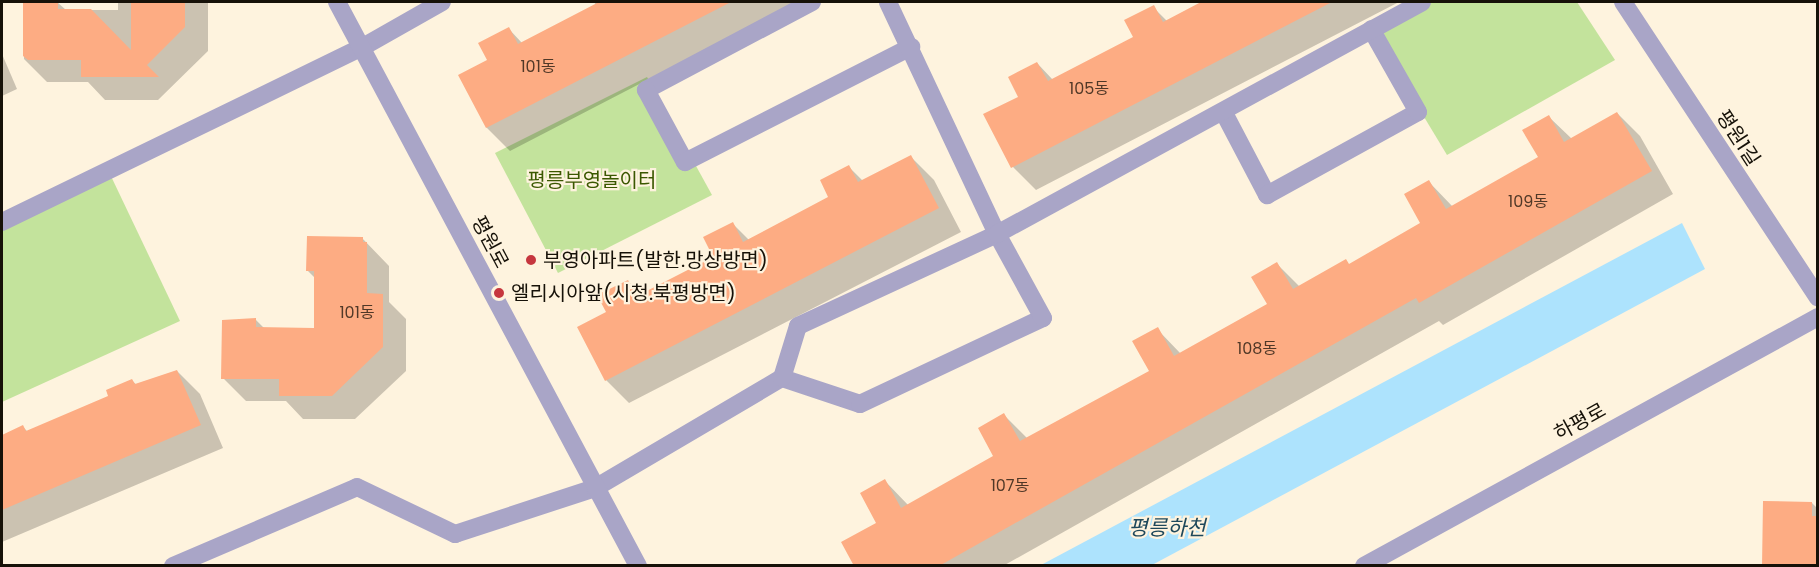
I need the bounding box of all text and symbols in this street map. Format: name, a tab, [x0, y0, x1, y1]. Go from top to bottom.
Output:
house number: 101동	[520, 57, 556, 77]
house number: 105동	[1069, 79, 1109, 99]
street label: 평원1길	[1711, 106, 1765, 170]
park label: 평릉부영놀이터	[528, 168, 656, 192]
house number: 109동	[1508, 192, 1548, 212]
street label: 평원로	[466, 212, 514, 272]
place label: 부영아파트(발한.망상방면)	[543, 248, 768, 272]
marker: 부영아파트(발한.망상방면)	[524, 253, 538, 267]
place label: 엘리시아앞(시청.북평방면)	[511, 281, 736, 305]
marker: 엘리시아앞(시청.북평방면)	[492, 286, 506, 300]
house number: 101동	[339, 303, 375, 323]
house number: 108동	[1237, 339, 1277, 359]
street label: 하평로	[1550, 398, 1610, 446]
house number: 107동	[991, 476, 1029, 496]
water label: 평릉하천	[1128, 515, 1206, 541]

